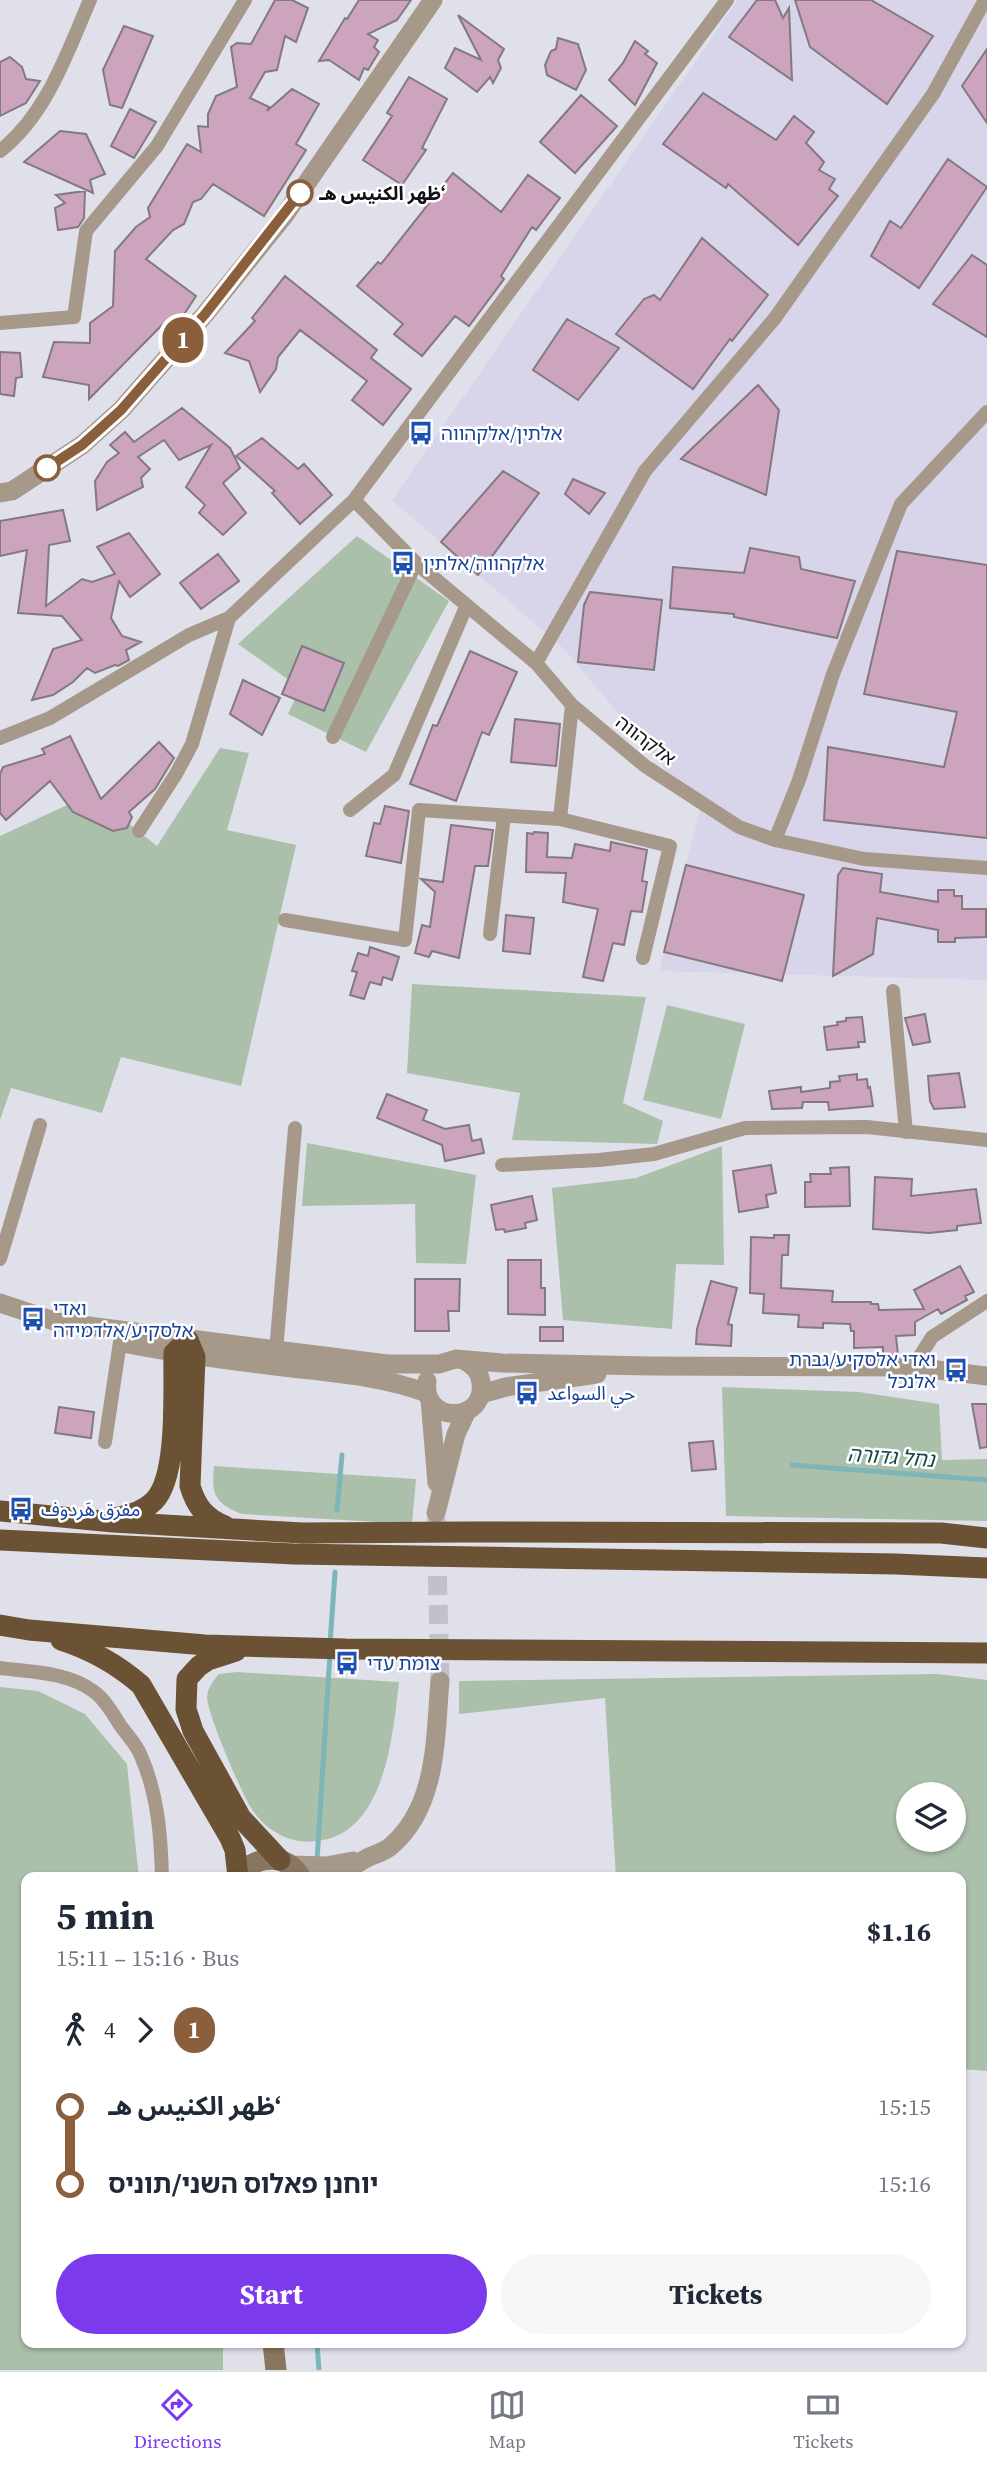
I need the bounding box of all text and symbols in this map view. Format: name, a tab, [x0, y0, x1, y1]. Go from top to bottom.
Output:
marker: ظهر الكنيس هـ‘	[287, 180, 313, 206]
place label: ظهر الكنيس هـ‘	[319, 180, 445, 206]
line badge: 1	[160, 317, 206, 363]
text: 1	[176, 323, 190, 356]
bus stop icon: אלתין/אלקהווה	[407, 419, 435, 447]
place label: אלתין/אלקהווה	[441, 420, 563, 446]
unlabelled marker	[34, 455, 60, 481]
bus stop icon: אלקהווה/אלתין	[389, 549, 417, 577]
place label: אלקהווה/אלתין	[423, 550, 545, 576]
street label: אלקהווה	[611, 709, 681, 771]
place label: ואדי אלסקיע/אלדמידה	[53, 1295, 194, 1343]
bus stop icon: ואדי אלסקיע/אלדמידה	[19, 1305, 47, 1333]
place label: ואדי אלסקיע/גברת אלנכל	[789, 1346, 936, 1394]
bus stop icon: ואדי אלסקיע/גברת אלנכל	[942, 1356, 970, 1384]
bus stop icon: حي السواعد	[513, 1379, 541, 1407]
place label: حي السواعد	[547, 1380, 635, 1408]
water label: נחל גדורה	[847, 1439, 938, 1474]
bus stop icon: مفرق هَردوف	[7, 1495, 35, 1523]
place label: مفرق هَردوف	[41, 1496, 141, 1522]
bus stop icon: צומת עדי	[333, 1649, 361, 1677]
place label: צומת עדי	[367, 1650, 440, 1676]
map controls	[896, 1782, 966, 1852]
button: layers	[896, 1782, 966, 1852]
text: 5 min	[56, 1890, 155, 1942]
text: $1.16	[867, 1914, 931, 1950]
text: 15:11 – 15:16 · Bus	[56, 1942, 239, 1974]
icon: walk	[56, 2011, 94, 2049]
icon: forward	[126, 2011, 164, 2049]
text: 1	[188, 2013, 201, 2046]
text: 4	[104, 2014, 116, 2046]
text: ظهر الكنيس هـ‘	[108, 2088, 281, 2124]
text: 15:15	[878, 2091, 931, 2123]
text: יוחנן פאלוס השני/תוניס	[108, 2166, 378, 2202]
text: 15:16	[878, 2168, 931, 2200]
button: Start	[56, 2254, 487, 2334]
button: Tickets	[501, 2254, 931, 2334]
tab: Directions	[133, 2386, 221, 2454]
tab: Map	[488, 2386, 526, 2454]
tab: Tickets	[793, 2386, 854, 2454]

